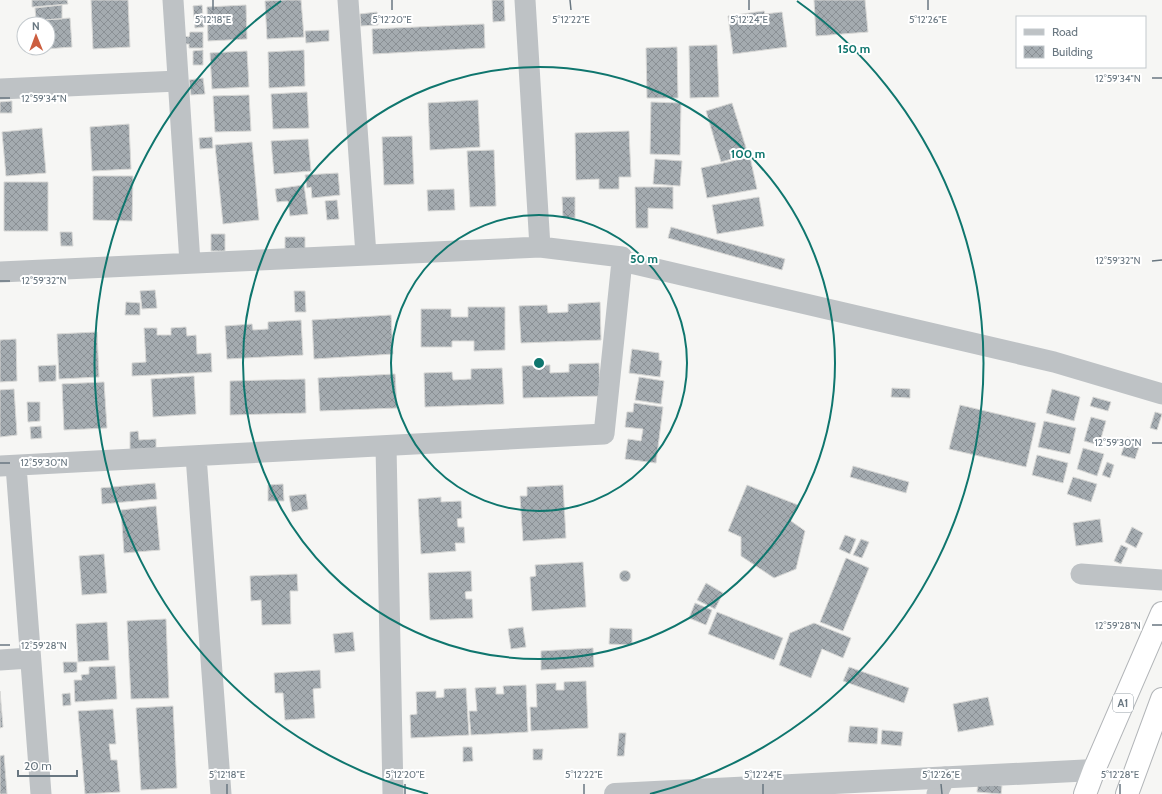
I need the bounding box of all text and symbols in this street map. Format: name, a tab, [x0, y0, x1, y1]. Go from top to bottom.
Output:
text: 5°12'18"E	[195, 13, 232, 26]
text: 5°12'20"E	[372, 13, 412, 26]
text: 5°12'22"E	[552, 13, 590, 26]
text: 5°12'24"E	[730, 13, 769, 26]
text: 5°12'26"E	[909, 13, 948, 26]
north arrow	[16, 16, 56, 56]
legend	[1016, 16, 1146, 68]
text: N	[32, 19, 40, 33]
text: Road	[1052, 24, 1078, 39]
text: 150 m	[838, 41, 870, 56]
text: Building	[1052, 44, 1094, 59]
text: 12°59'34"N	[1095, 72, 1141, 85]
text: 12°59'34"N	[21, 92, 67, 105]
text: 100 m	[731, 146, 765, 161]
text: 50 m	[630, 251, 658, 266]
text: 12°59'32"N	[1095, 254, 1141, 267]
text: 12°59'32"N	[21, 274, 67, 287]
centre of rings	[532, 356, 546, 370]
text: 12°59'30"N	[1095, 436, 1141, 449]
text: 12°59'30"N	[21, 456, 67, 469]
text: 12°59'28"N	[1095, 619, 1141, 632]
text: 12°59'28"N	[21, 639, 67, 652]
road number: A1	[1113, 694, 1133, 712]
scale bar	[18, 752, 77, 778]
text: 20 m	[24, 758, 52, 773]
text: 5°12'18"E	[209, 768, 246, 781]
text: 5°12'20"E	[385, 768, 425, 781]
text: 5°12'22"E	[565, 768, 603, 781]
text: 5°12'24"E	[744, 768, 783, 781]
text: 5°12'26"E	[922, 768, 961, 781]
text: 5°12'28"E	[1101, 768, 1140, 781]

